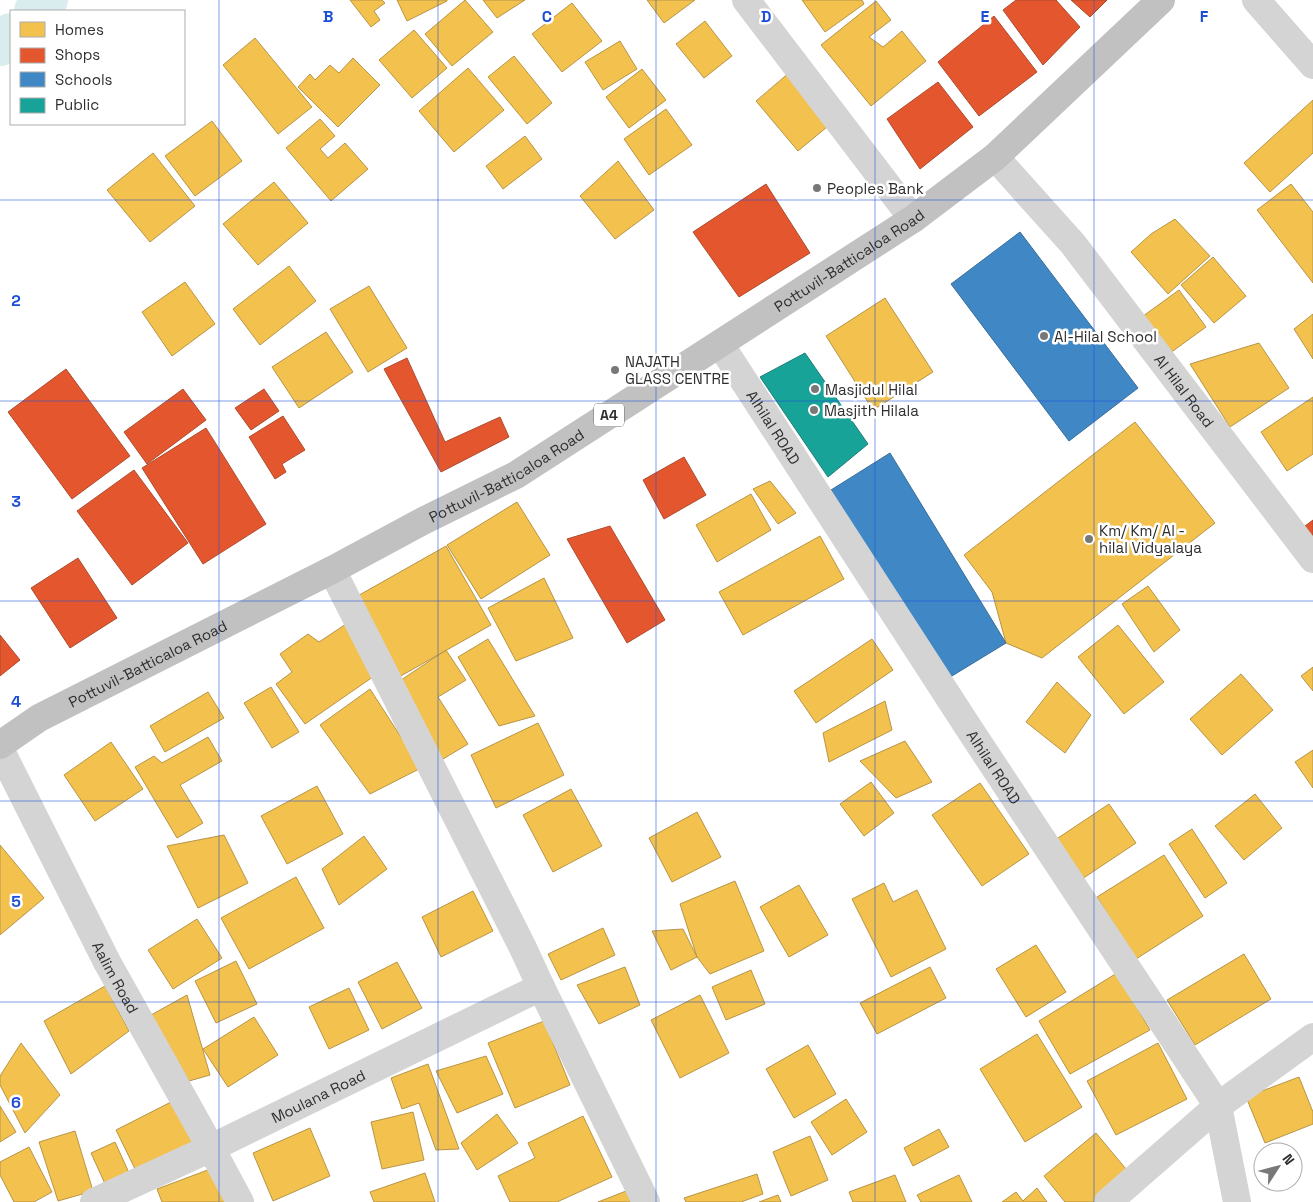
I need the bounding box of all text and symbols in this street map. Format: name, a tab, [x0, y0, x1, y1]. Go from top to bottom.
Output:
text: B	[323, 6, 333, 27]
text: C	[542, 6, 552, 27]
text: D	[761, 6, 771, 27]
text: E	[981, 6, 990, 27]
text: F	[1200, 6, 1209, 27]
legend	[10, 10, 185, 125]
text: Homes	[55, 20, 104, 39]
text: Shops	[55, 45, 100, 64]
text: Schools	[55, 70, 113, 89]
text: Public	[55, 95, 99, 114]
place label: Peoples Bank	[827, 179, 924, 198]
marker: Peoples Bank	[811, 182, 823, 194]
street label: Pottuvil-Batticaloa Road	[770, 205, 928, 316]
text: 2	[11, 290, 21, 311]
place label: Al-Hilal School	[1054, 327, 1157, 346]
marker: Al-Hilal School	[1038, 330, 1050, 342]
street label: Al Hilal Road	[1151, 350, 1219, 431]
place label: NAJATH GLASS CENTRE	[625, 352, 730, 388]
marker: NAJATH GLASS CENTRE	[609, 364, 621, 376]
place label: Masjidul Hilal	[825, 380, 918, 399]
marker: Masjidul Hilal	[809, 383, 821, 395]
street label: Alhilal ROAD	[743, 386, 805, 468]
place label: Masjith Hilala	[824, 401, 919, 420]
road number: A4	[594, 404, 624, 426]
marker: Masjith Hilala	[808, 404, 820, 416]
street label: Pottuvil-Batticaloa Road	[425, 424, 587, 526]
text: 3	[11, 491, 21, 512]
place label: Km/ Km/ Al - hilal Vidyalaya	[1099, 521, 1202, 557]
marker: Km/ Km/ Al - hilal Vidyalaya	[1083, 533, 1095, 545]
street label: Pottuvil-Batticaloa Road	[65, 615, 230, 711]
text: 4	[11, 691, 21, 712]
street label: Alhilal ROAD	[963, 726, 1026, 807]
text: 5	[11, 891, 21, 912]
street label: Aalim Road	[89, 938, 143, 1017]
street label: Moulana Road	[268, 1065, 368, 1127]
text: 6	[11, 1092, 21, 1113]
north arrow	[1253, 1142, 1303, 1192]
text: N	[1278, 1150, 1299, 1168]

